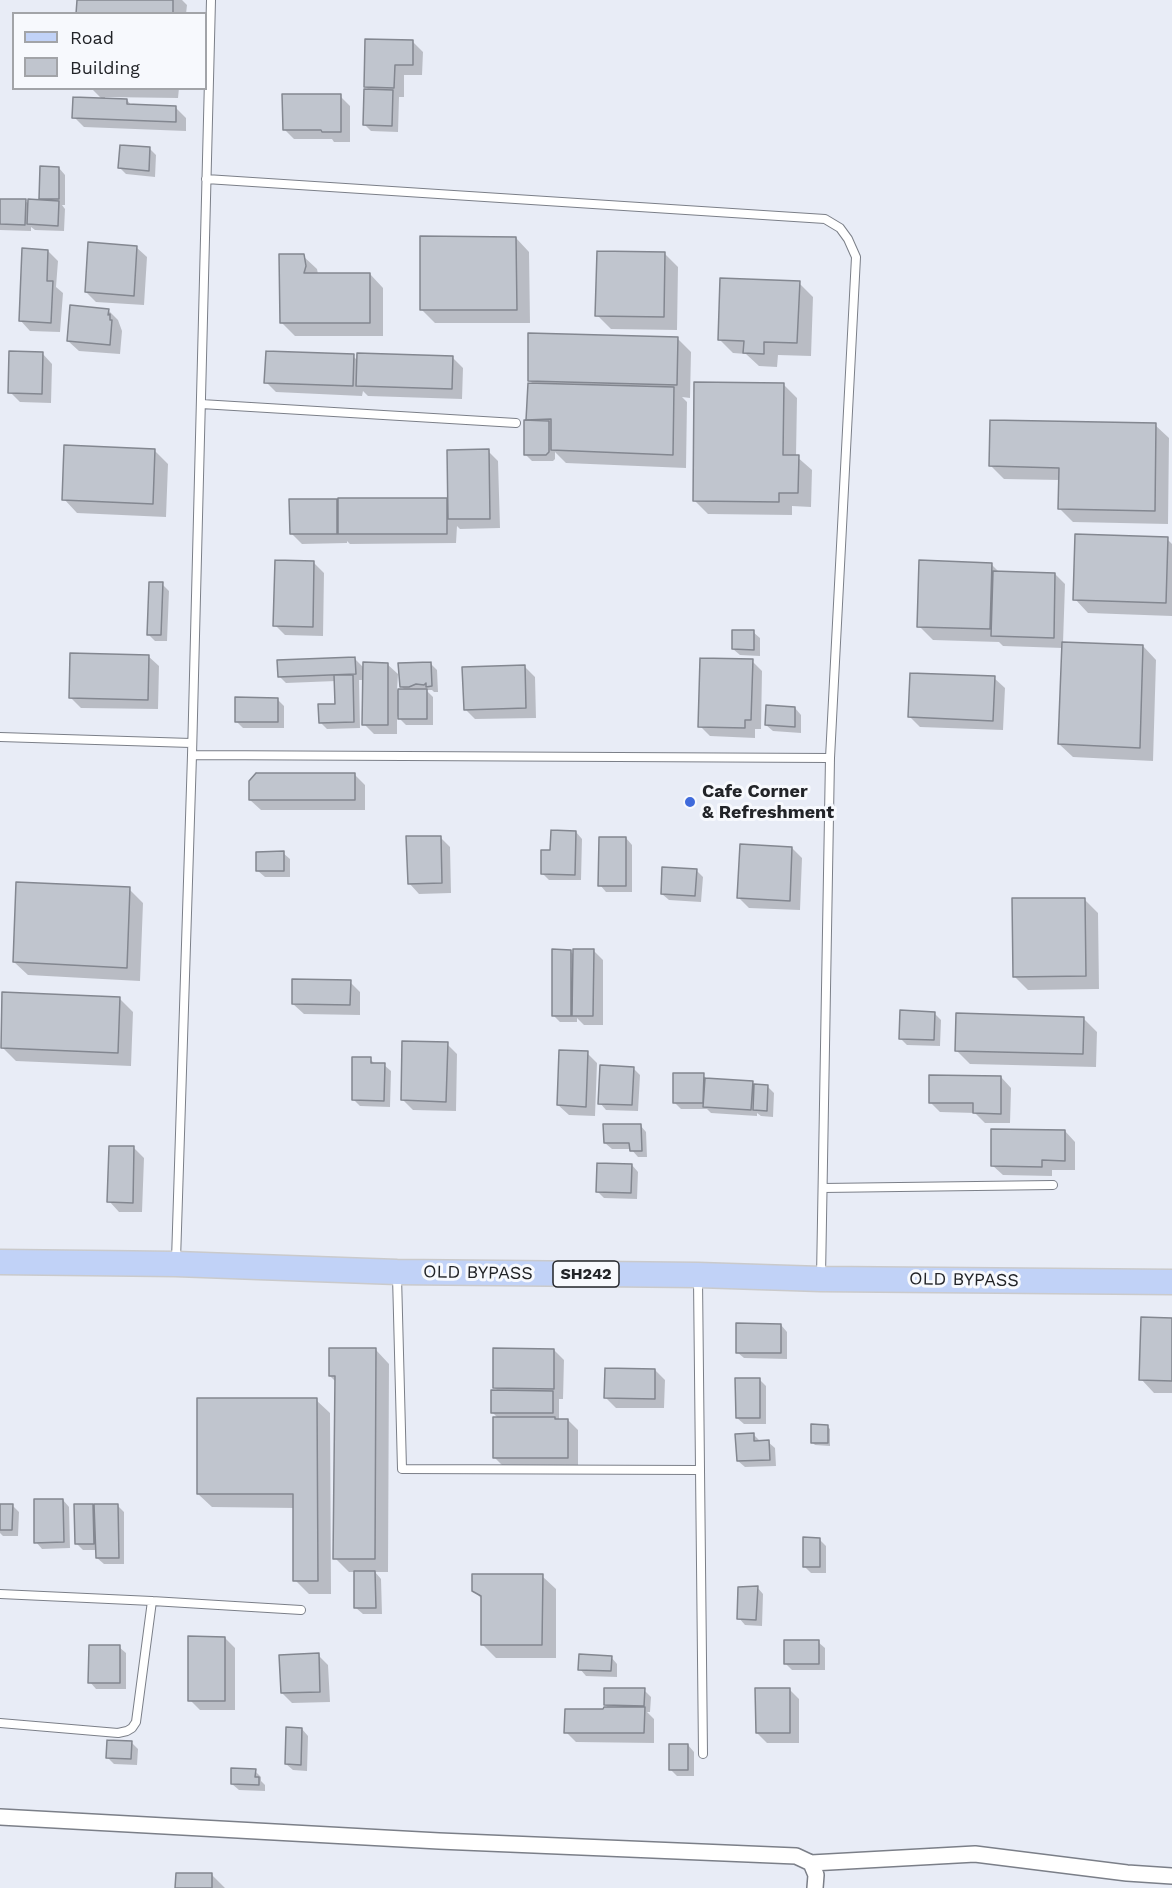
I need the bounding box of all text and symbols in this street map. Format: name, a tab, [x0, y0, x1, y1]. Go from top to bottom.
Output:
legend	[12, 12, 207, 90]
text: Road	[70, 27, 114, 48]
text: Building	[70, 57, 140, 78]
place label: Cafe Corner & Refreshment	[702, 781, 834, 824]
marker: Cafe Corner & Refreshment	[683, 795, 697, 809]
street label: OLD BYPASS	[423, 1261, 533, 1285]
road number: SH242	[553, 1261, 619, 1287]
street label: OLD BYPASS	[909, 1268, 1019, 1292]

